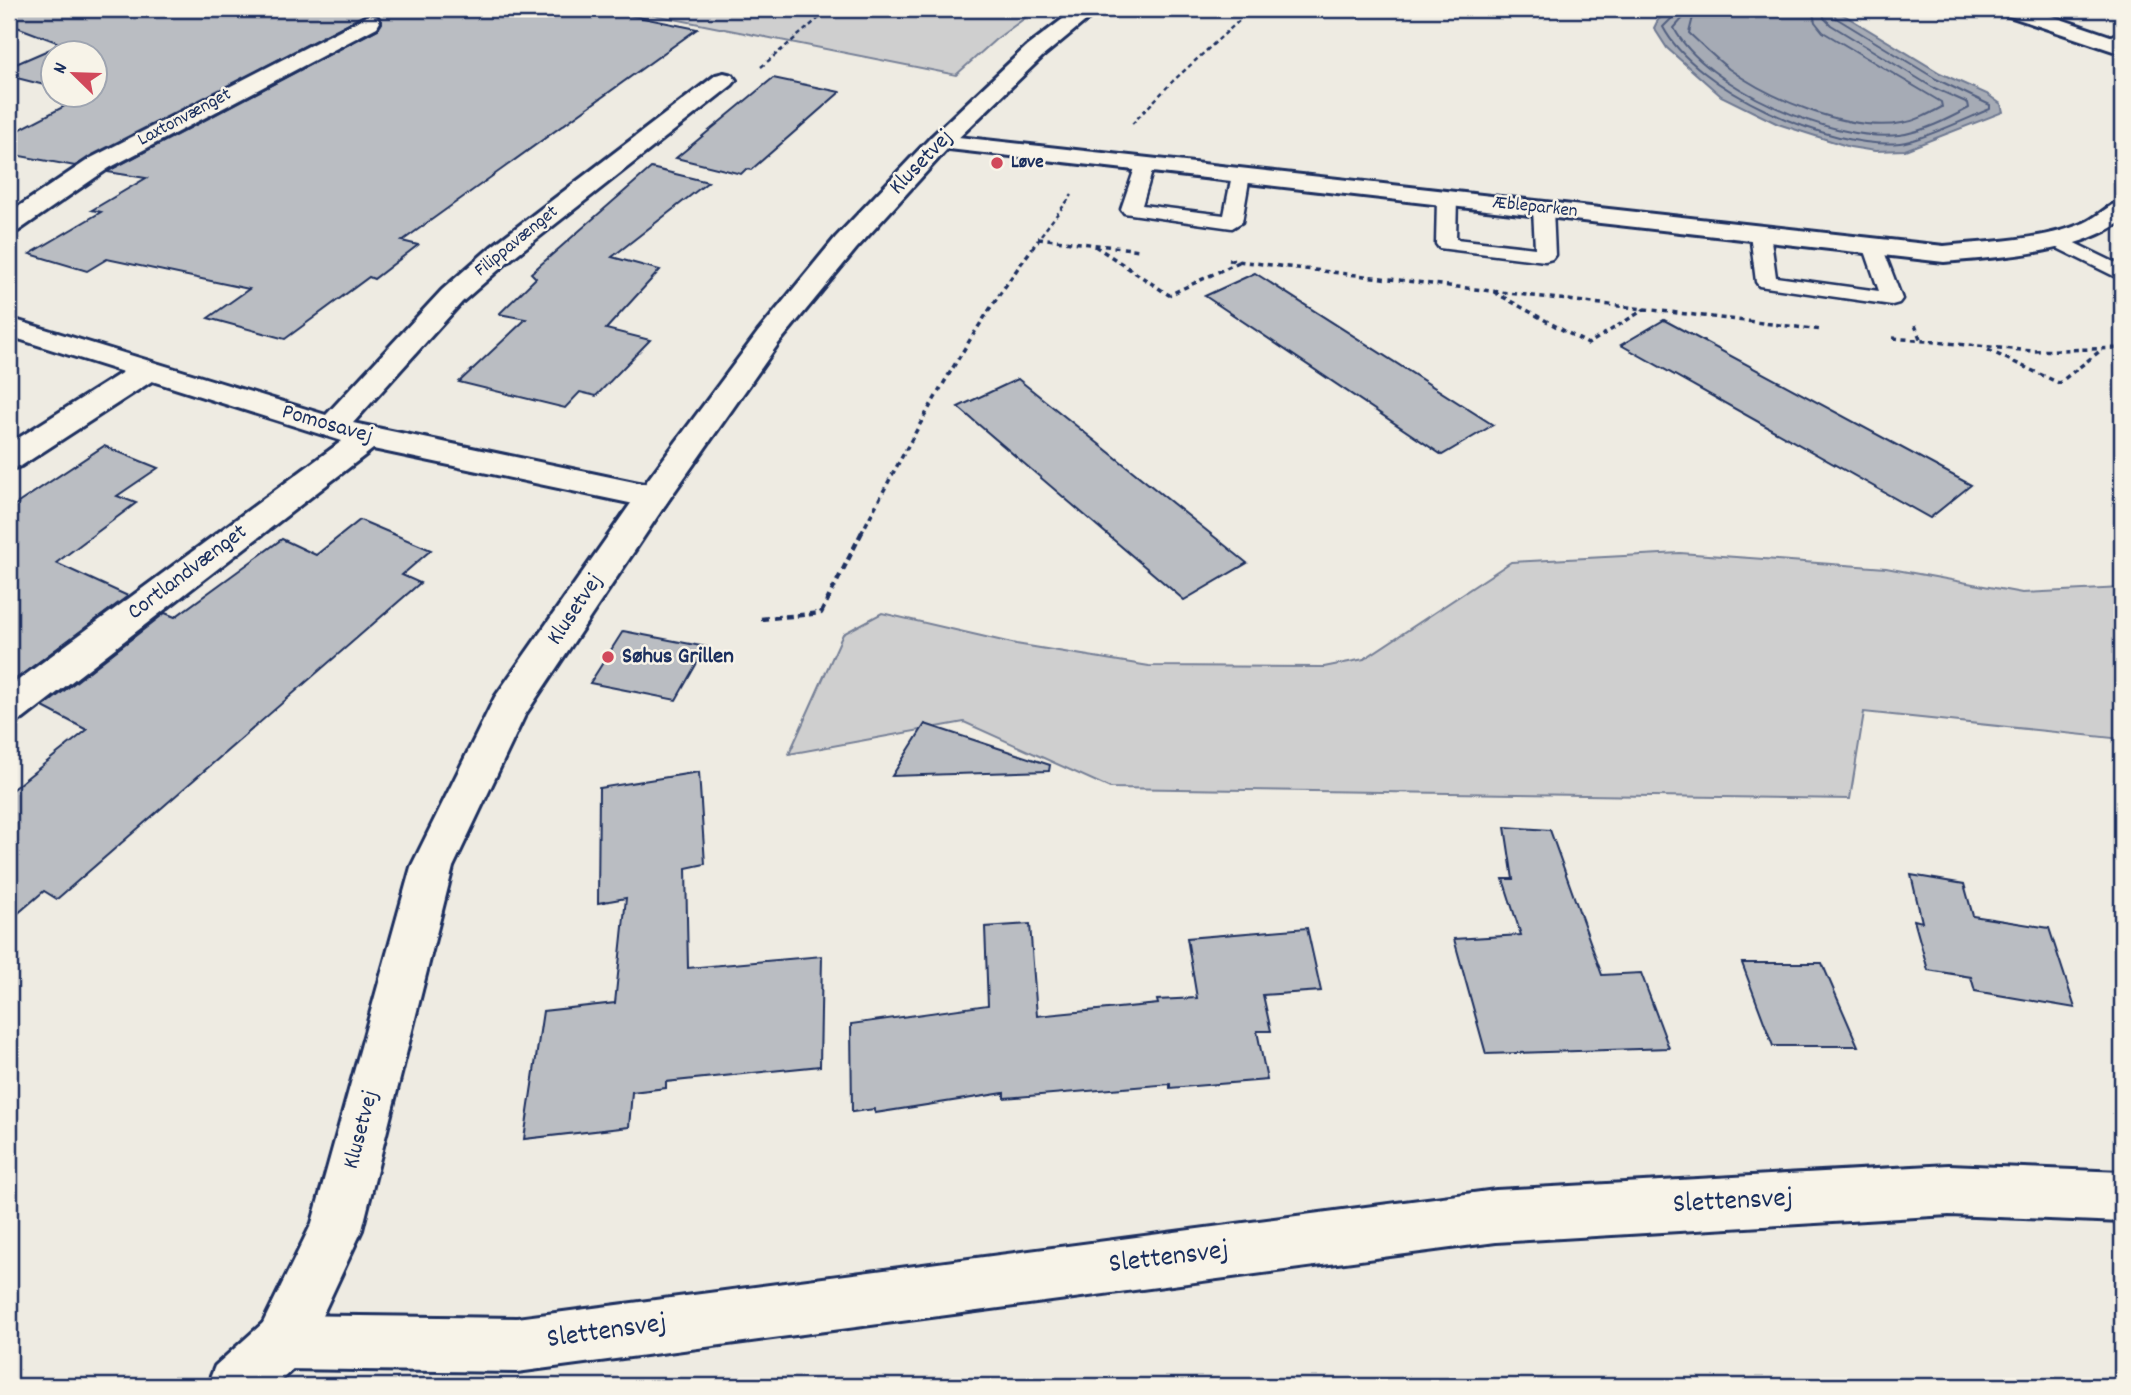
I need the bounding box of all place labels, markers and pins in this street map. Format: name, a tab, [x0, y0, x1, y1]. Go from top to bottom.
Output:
place label: Løve	[1011, 150, 1044, 177]
marker: Løve	[989, 155, 1005, 171]
place label: Søhus Grillen	[622, 641, 734, 674]
marker: Søhus Grillen	[600, 649, 616, 665]

